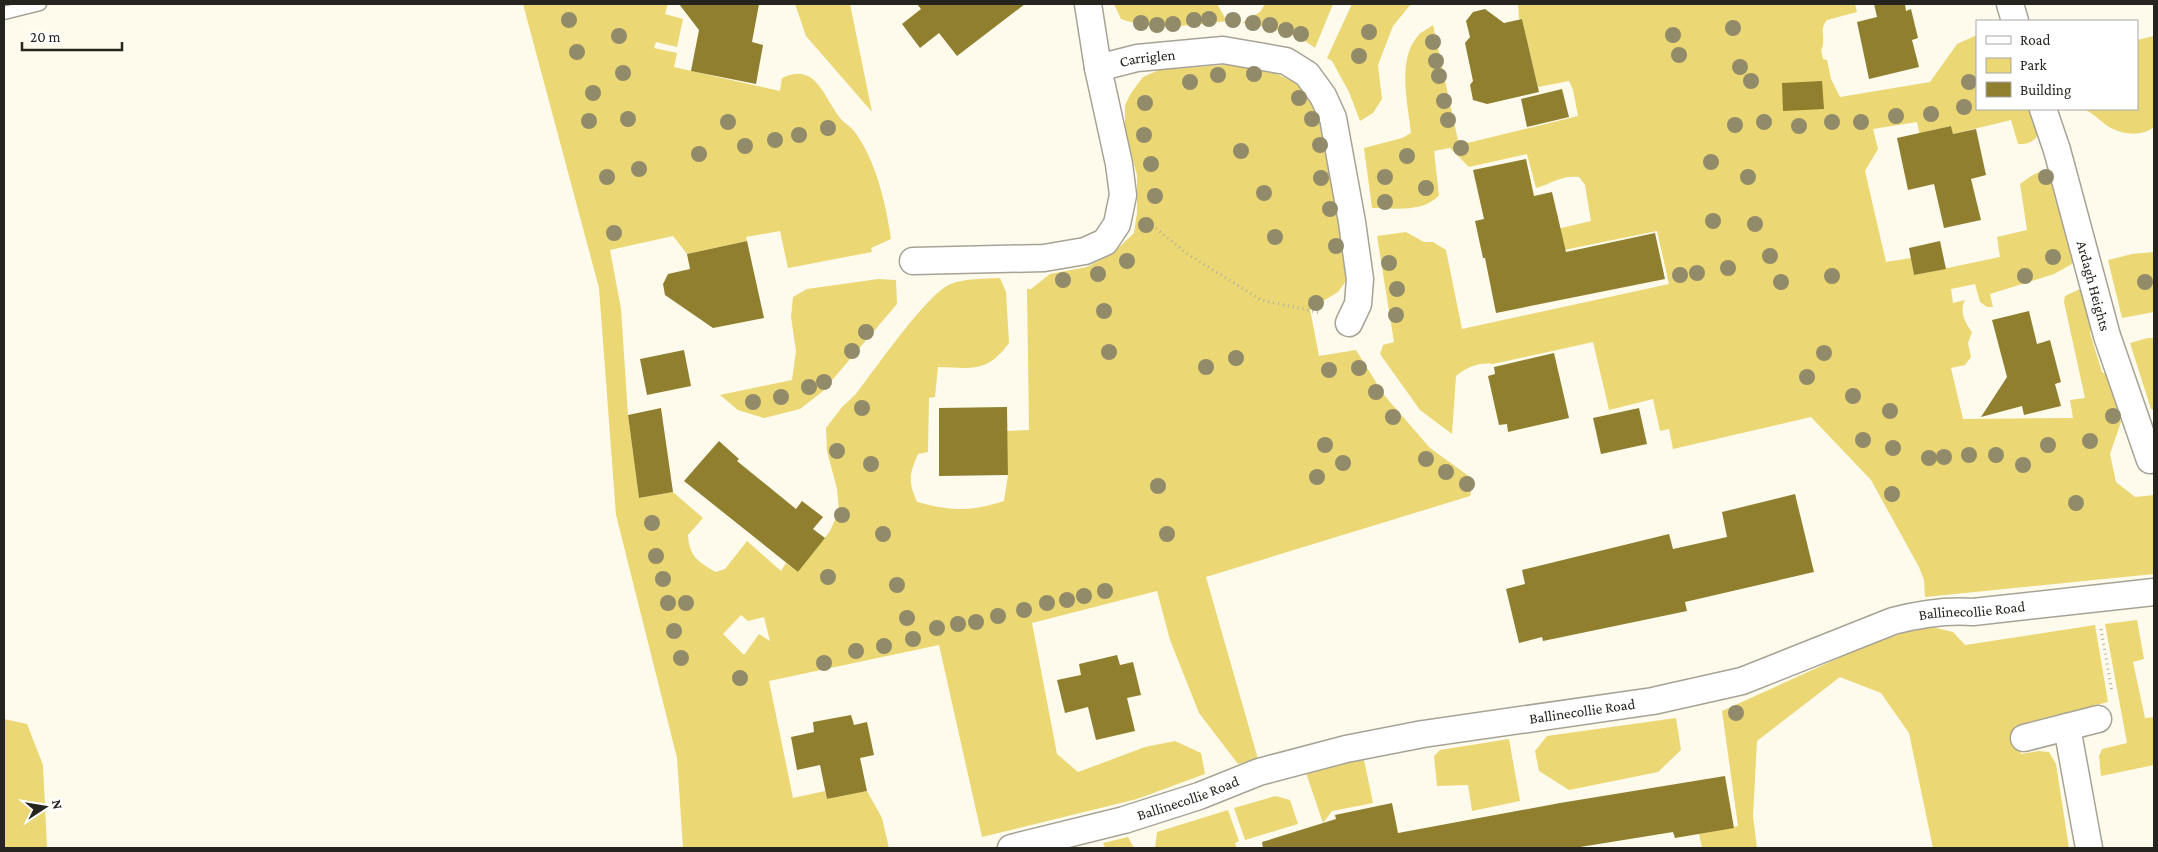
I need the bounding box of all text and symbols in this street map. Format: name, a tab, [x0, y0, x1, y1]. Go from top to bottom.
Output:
scale bar	[22, 20, 122, 52]
legend	[1976, 20, 2138, 110]
text: 20 m	[30, 29, 61, 45]
text: Road	[2020, 32, 2051, 48]
street label: Carriglen	[1118, 46, 1176, 70]
text: Park	[2020, 57, 2047, 73]
text: Building	[2020, 82, 2071, 99]
street label: Ardagh Heights	[2074, 239, 2113, 333]
street label: Ballinecollie Road	[1917, 598, 2026, 623]
street label: Ballinecollie Road	[1528, 696, 1636, 727]
street label: Ballinecollie Road	[1135, 773, 1241, 823]
north arrow	[20, 782, 70, 832]
text: N	[49, 798, 67, 811]

